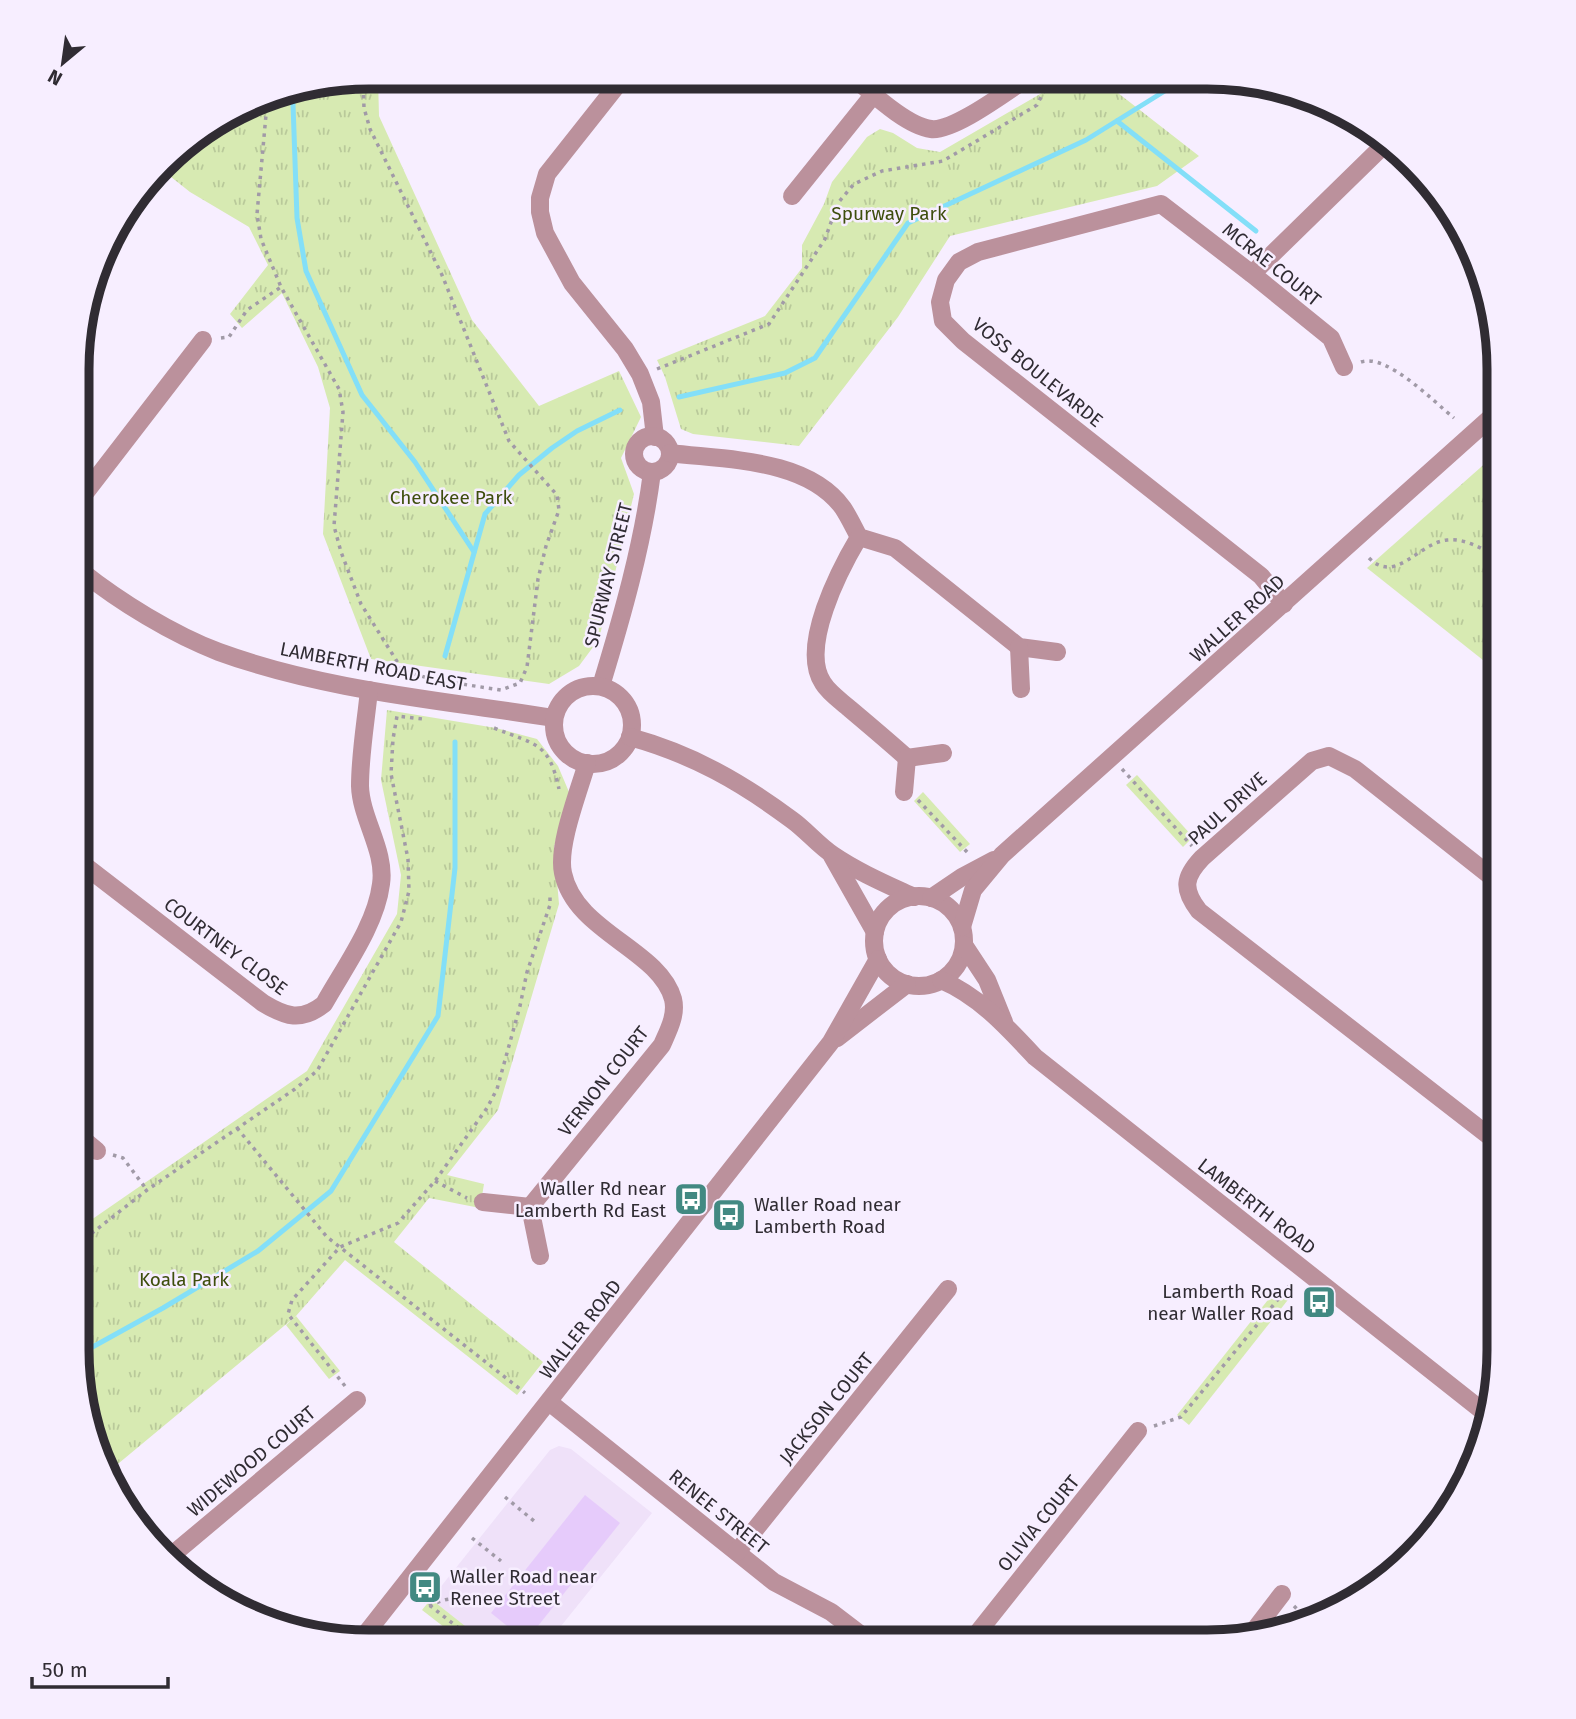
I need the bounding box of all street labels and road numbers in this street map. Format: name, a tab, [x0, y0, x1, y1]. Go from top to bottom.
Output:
street label: MCRAE COURT	[1218, 218, 1326, 311]
street label: VOSS BOULEVARDE	[968, 313, 1108, 432]
street label: SPURWAY STREET	[579, 500, 638, 650]
street label: WALLER ROAD	[1185, 570, 1289, 667]
street label: LAMBERTH ROAD EAST	[278, 637, 468, 696]
street label: PAUL DRIVE	[1183, 767, 1271, 850]
street label: COURTNEY CLOSE	[160, 893, 292, 1000]
street label: VERNON COURT	[553, 1022, 654, 1141]
street label: LAMBERTH ROAD	[1193, 1153, 1320, 1260]
street label: WALLER ROAD	[535, 1275, 626, 1384]
street label: JACKSON COURT	[774, 1348, 878, 1469]
street label: WIDEWOOD COURT	[183, 1401, 320, 1522]
street label: RENEE STREET	[664, 1464, 773, 1559]
street label: OLIVIA COURT	[993, 1470, 1084, 1576]

